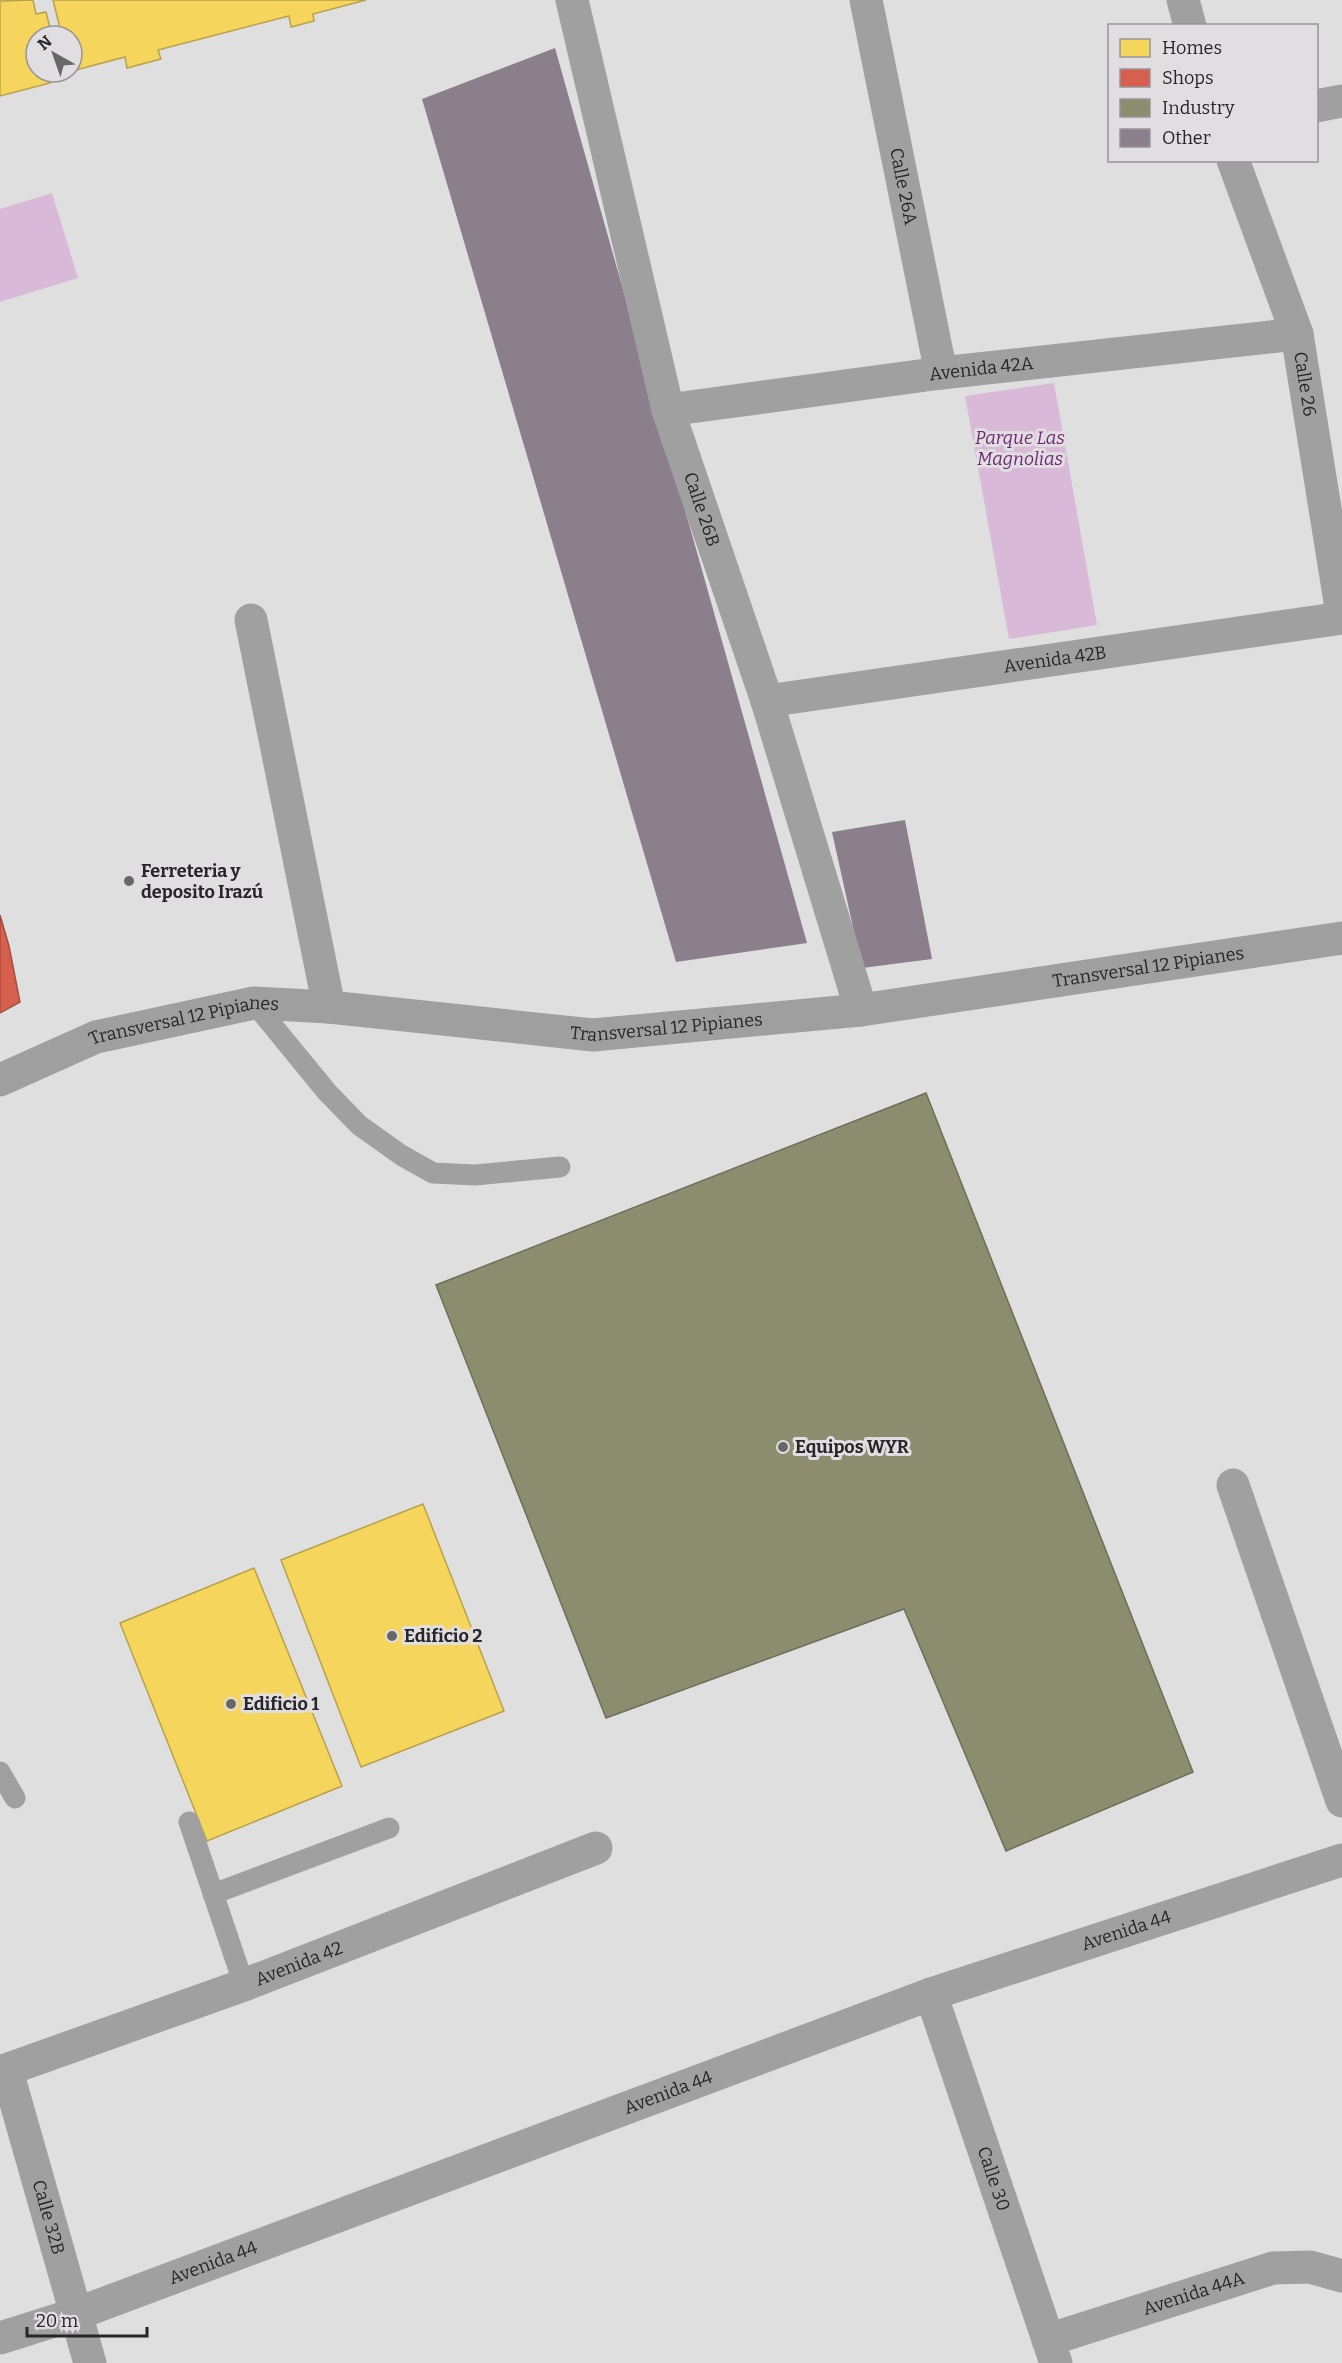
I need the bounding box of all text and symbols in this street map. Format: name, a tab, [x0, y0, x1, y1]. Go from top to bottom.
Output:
north arrow	[24, 24, 84, 84]
legend	[1108, 24, 1318, 162]
text: N	[34, 32, 56, 54]
text: Homes	[1162, 37, 1222, 59]
text: Shops	[1162, 67, 1214, 89]
text: Industry	[1162, 97, 1235, 119]
text: Other	[1162, 127, 1211, 149]
street label: Calle 26A	[885, 146, 922, 227]
street label: Calle 26	[1289, 350, 1321, 418]
street label: Avenida 42A	[928, 352, 1035, 385]
park label: Parque Las Magnolias	[975, 427, 1065, 470]
street label: Calle 26B	[679, 469, 725, 549]
street label: Avenida 42B	[1002, 641, 1108, 678]
place label: Ferreteria y deposito Irazú	[141, 860, 264, 903]
marker: Ferreteria y deposito Irazú	[122, 874, 136, 888]
street label: Transversal 12 Pipianes	[1051, 942, 1245, 992]
street label: Transversal 12 Pipianes	[85, 992, 279, 1050]
street label: Transversal 12 Pipianes	[569, 1008, 764, 1046]
place label: Equipos WYR	[795, 1436, 909, 1458]
marker: Equipos WYR	[776, 1440, 790, 1454]
place label: Edificio 2	[404, 1625, 482, 1647]
marker: Edificio 2	[385, 1629, 399, 1643]
place label: Edificio 1	[243, 1693, 319, 1715]
marker: Edificio 1	[224, 1697, 238, 1711]
street label: Avenida 44	[1079, 1905, 1174, 1955]
street label: Avenida 42	[252, 1937, 346, 1991]
street label: Avenida 44	[621, 2066, 716, 2119]
street label: Calle 30	[972, 2144, 1015, 2214]
street label: Calle 32B	[28, 2177, 70, 2257]
street label: Avenida 44	[166, 2236, 261, 2289]
street label: Avenida 44A	[1140, 2267, 1248, 2320]
scale bar	[27, 2300, 147, 2338]
text: 20 m	[36, 2310, 78, 2332]

